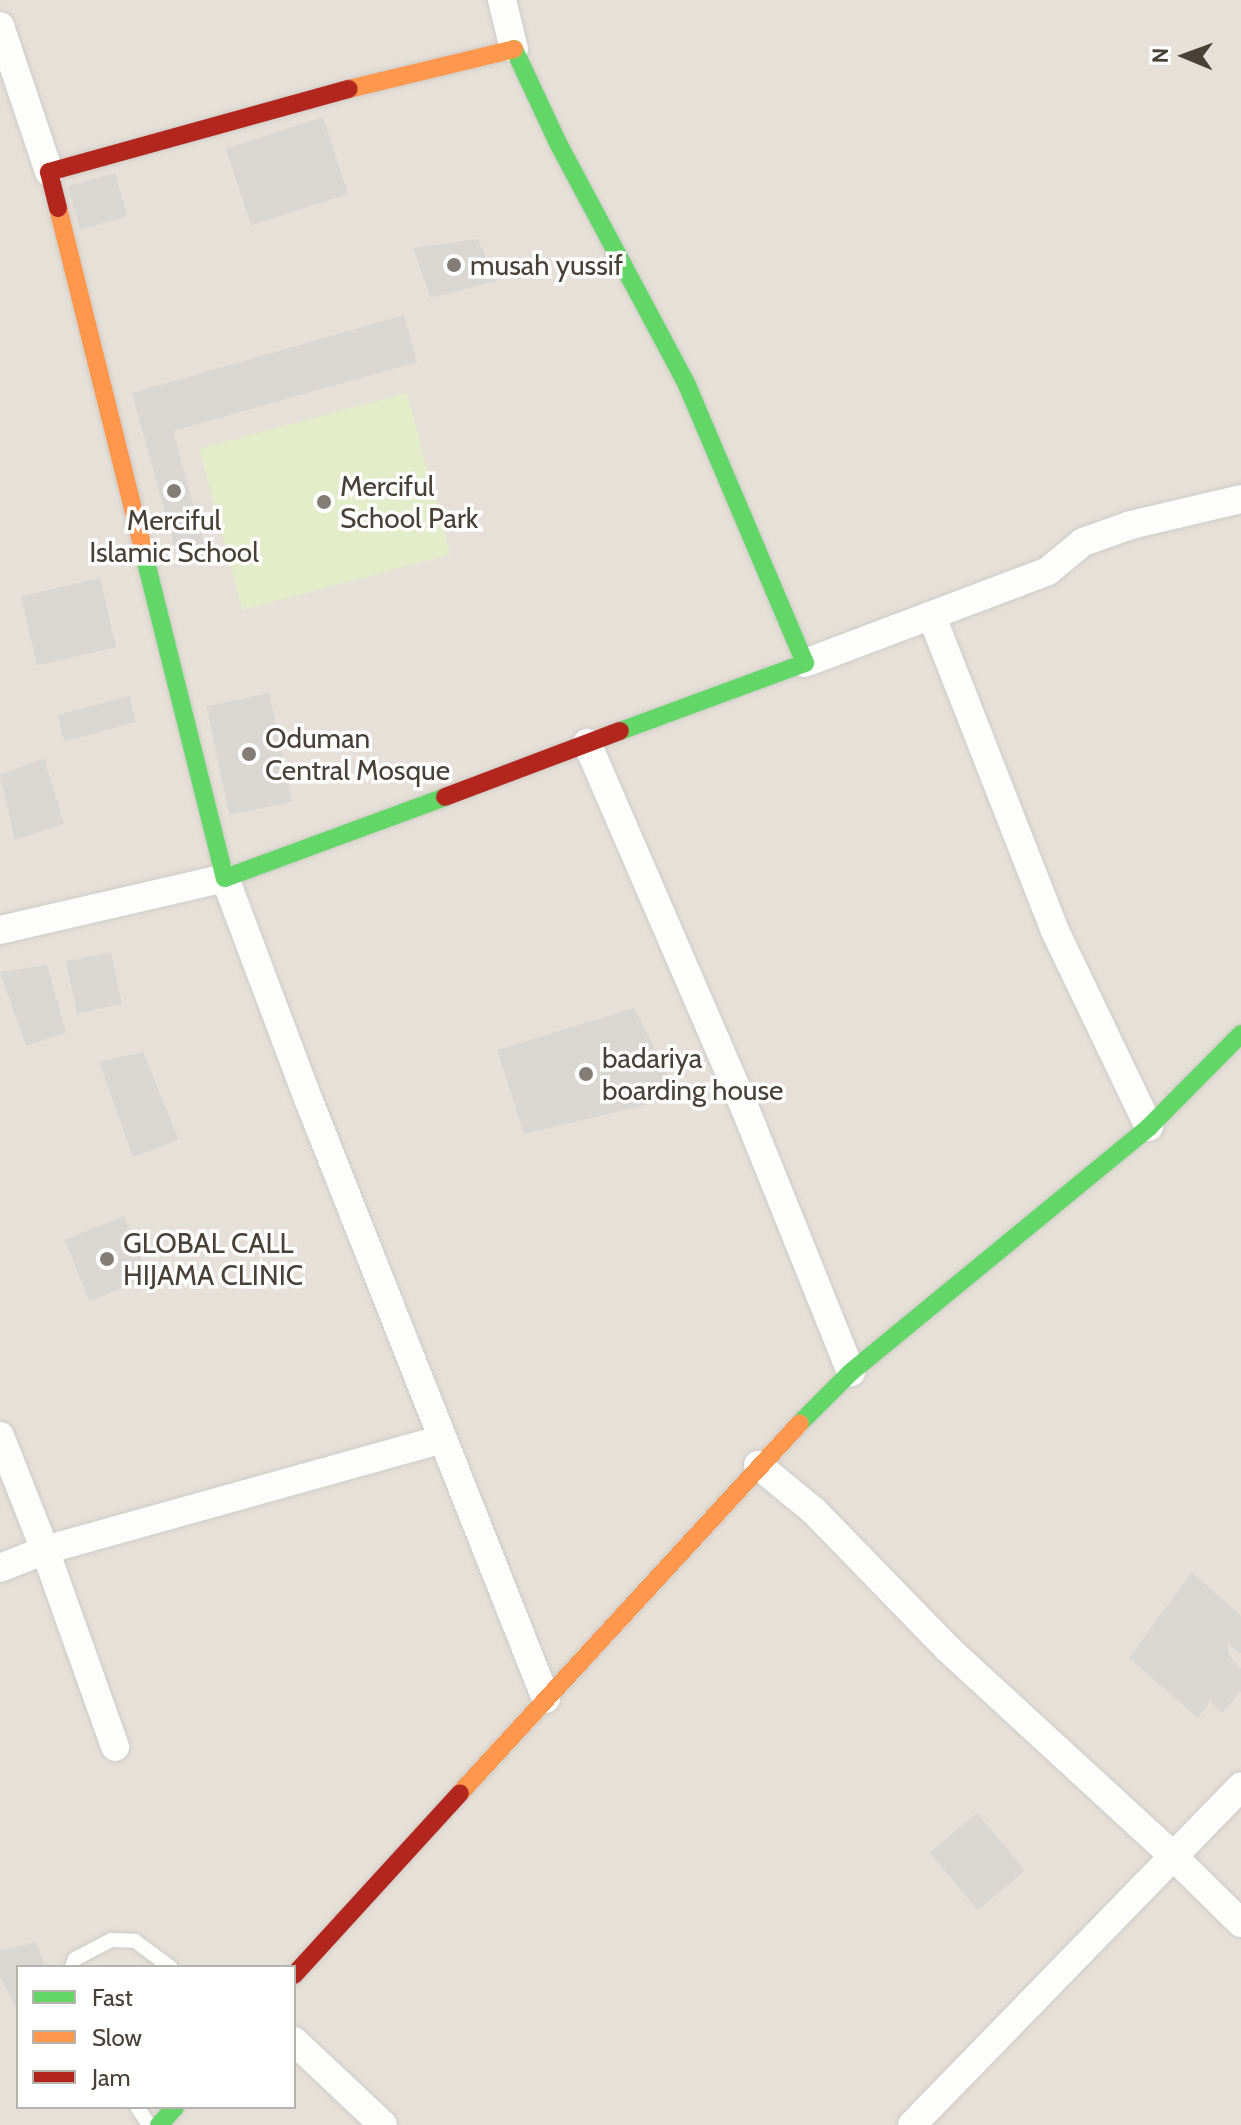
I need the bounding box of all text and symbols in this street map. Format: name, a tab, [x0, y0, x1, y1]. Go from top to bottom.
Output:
north arrow	[1145, 16, 1225, 96]
text: N	[1147, 48, 1174, 64]
place label: musah yussif	[470, 248, 623, 282]
marker: musah yussif	[445, 256, 463, 274]
place label: Merciful School Park	[340, 469, 478, 535]
marker: Merciful Islamic School	[165, 482, 183, 500]
marker: Merciful School Park	[315, 493, 333, 511]
place label: Merciful Islamic School	[89, 503, 259, 569]
place label: Oduman Central Mosque	[265, 721, 450, 787]
marker: Oduman Central Mosque	[240, 745, 258, 763]
place label: badariya boarding house	[602, 1041, 783, 1107]
marker: badariya boarding house	[577, 1065, 595, 1083]
place label: GLOBAL CALL HIJAMA CLINIC	[123, 1226, 303, 1292]
marker: GLOBAL CALL HIJAMA CLINIC	[98, 1250, 116, 1268]
legend	[16, 1965, 296, 2109]
text: Fast	[92, 1983, 133, 2012]
text: Slow	[92, 2023, 142, 2052]
text: Jam	[92, 2063, 130, 2092]

